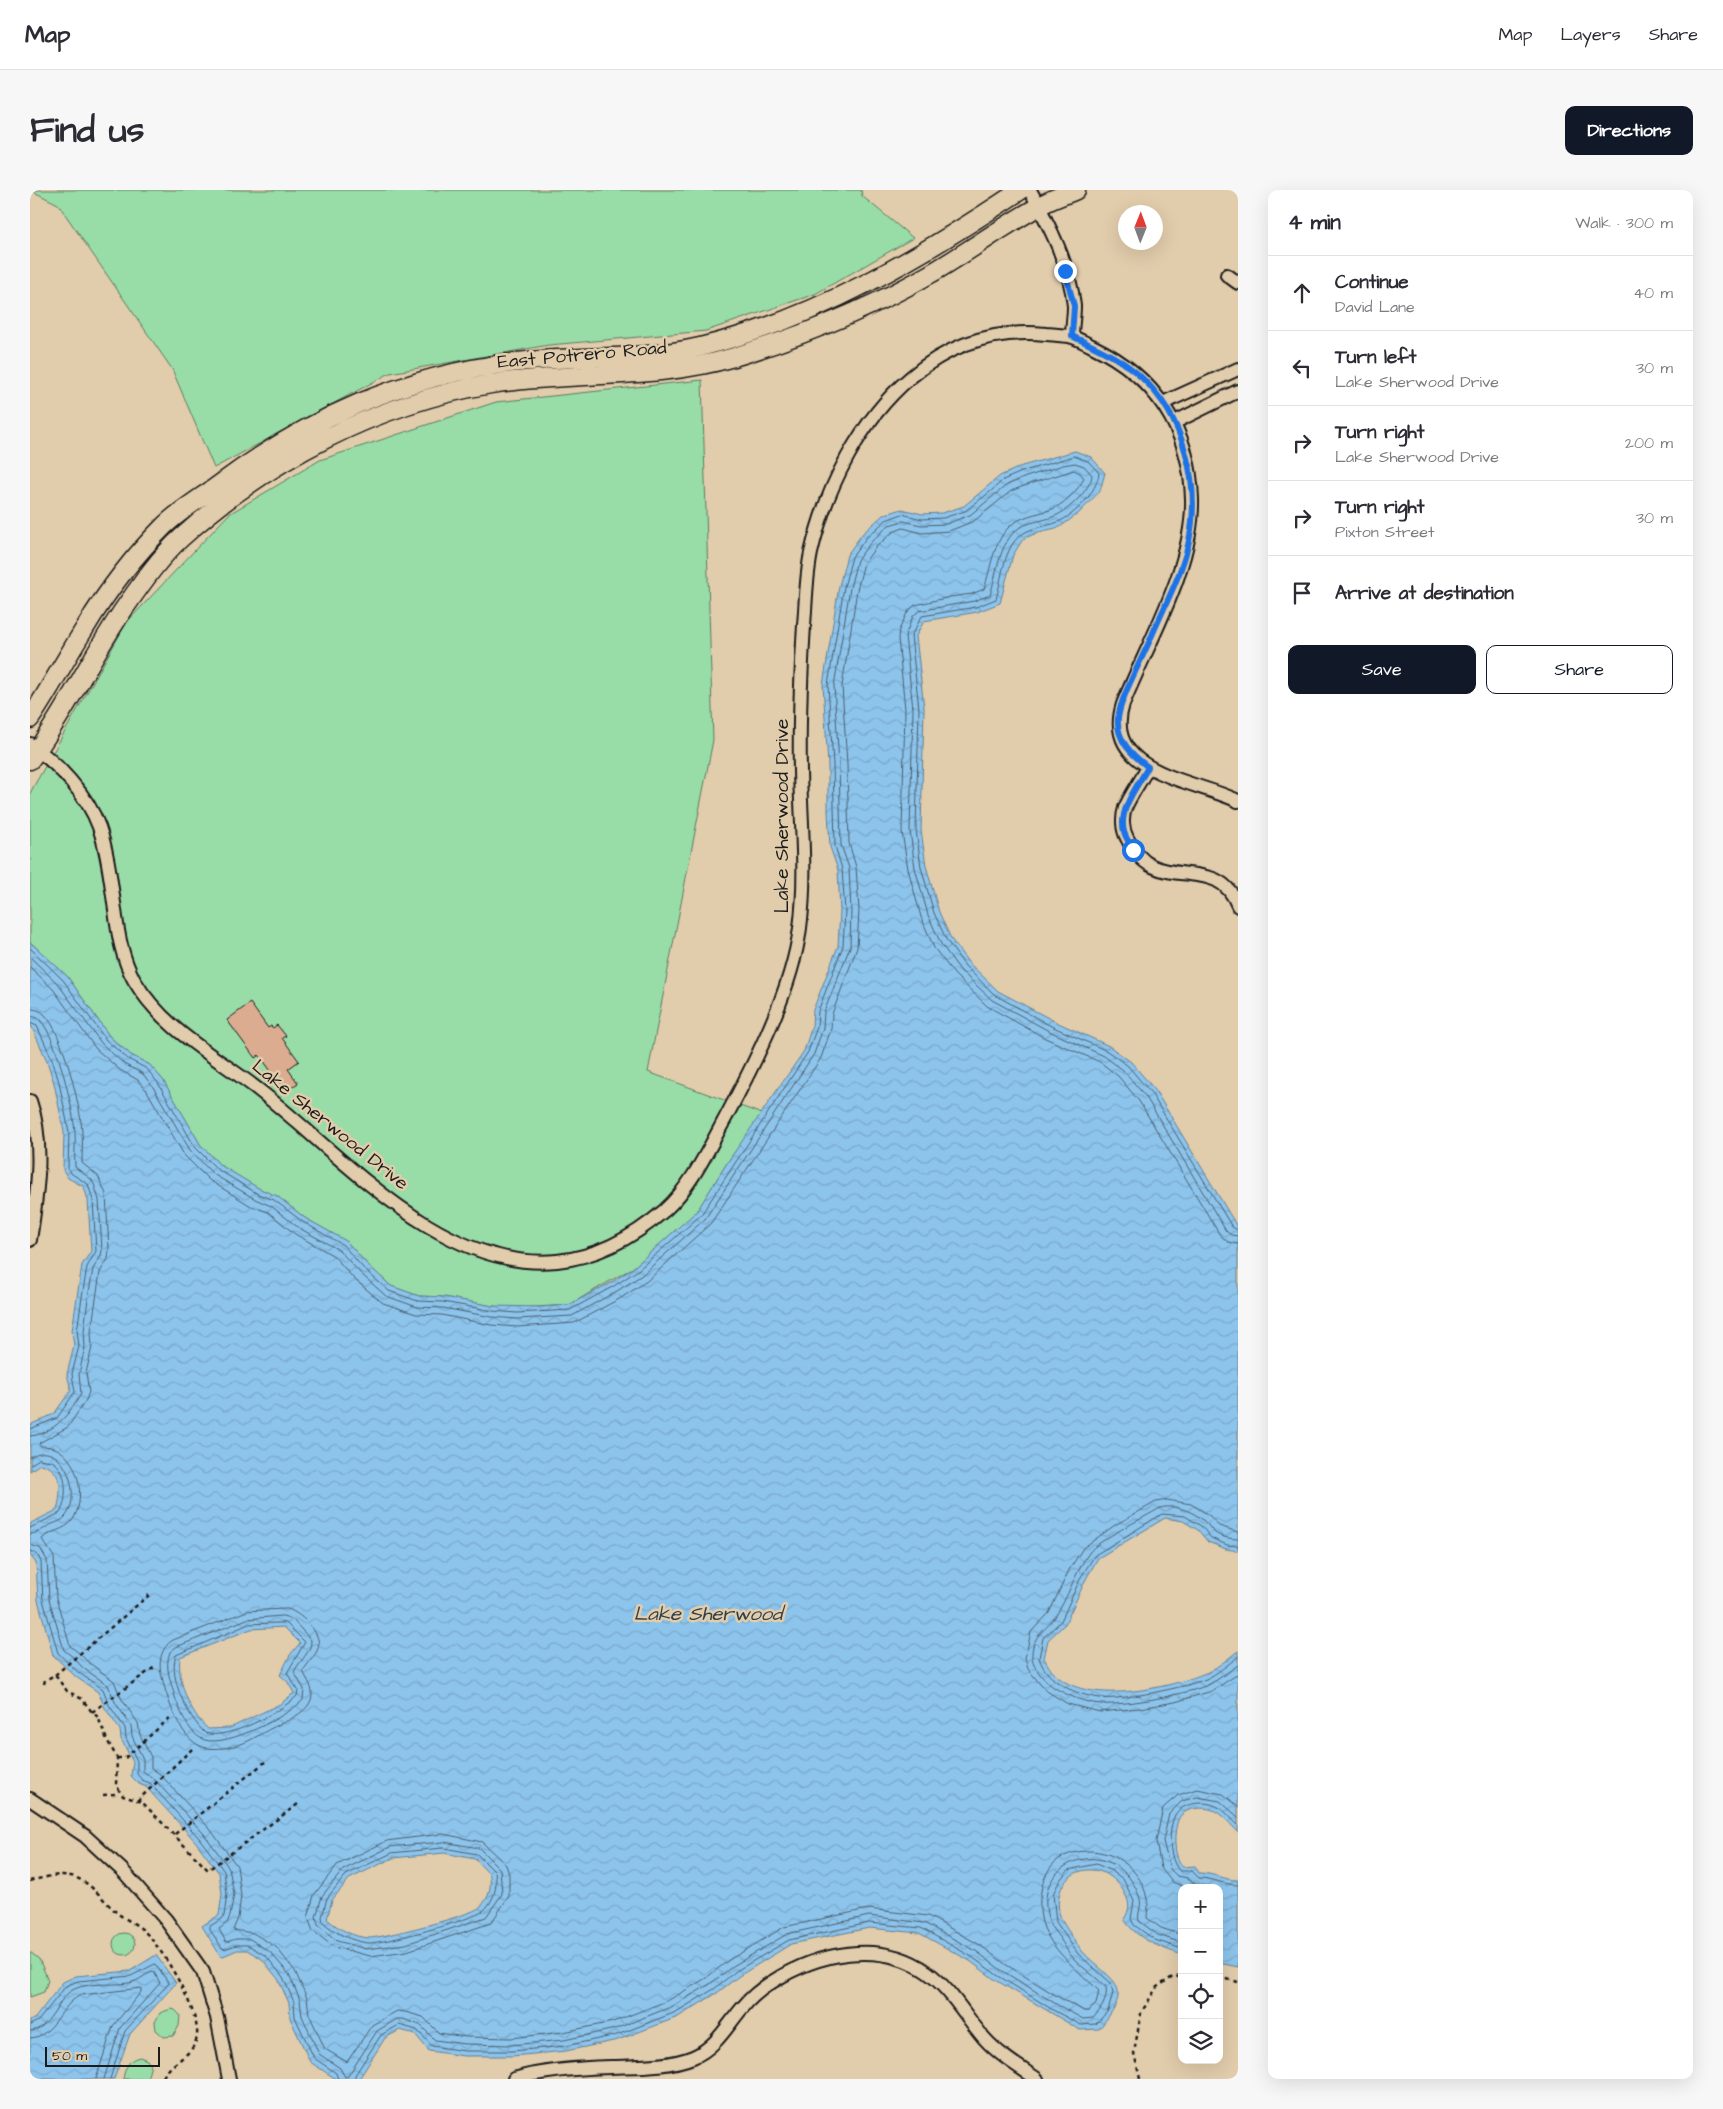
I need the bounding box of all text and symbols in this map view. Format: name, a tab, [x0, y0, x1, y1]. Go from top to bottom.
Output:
text: Map	[25, 18, 70, 52]
text: Map	[1498, 22, 1532, 47]
text: Layers	[1560, 22, 1621, 47]
text: Share	[1649, 22, 1698, 47]
text: Find us	[30, 106, 144, 155]
button: Directions	[1565, 106, 1693, 155]
north arrow	[1118, 205, 1163, 250]
text: 4 min	[1288, 208, 1341, 237]
text: Walk · 300 m	[1575, 212, 1673, 234]
route end	[1054, 260, 1077, 283]
text: Continue	[1335, 269, 1409, 296]
icon: ahead	[1288, 279, 1316, 307]
text: 40 m	[1633, 282, 1673, 304]
text: David Lane	[1335, 296, 1415, 318]
street label: East Potrero Road	[496, 334, 668, 376]
text: Turn left	[1335, 344, 1416, 371]
icon: left	[1288, 354, 1316, 382]
text: 30 m	[1636, 357, 1673, 379]
text: Lake Sherwood Drive	[1335, 371, 1499, 393]
text: Turn right	[1335, 419, 1424, 446]
icon: right	[1288, 429, 1316, 457]
text: 200 m	[1625, 432, 1673, 454]
text: Lake Sherwood Drive	[1335, 446, 1499, 468]
text: Turn right	[1335, 494, 1424, 521]
icon: right	[1288, 504, 1316, 532]
text: 30 m	[1636, 507, 1673, 529]
text: Pixton Street	[1335, 521, 1434, 543]
icon: arrive	[1288, 579, 1316, 607]
text: Arrive at destination	[1335, 580, 1514, 607]
button: Save	[1288, 645, 1476, 694]
button: Share	[1486, 645, 1673, 694]
street label: Lake Sherwood Drive	[769, 719, 796, 913]
route start	[1122, 839, 1145, 862]
street label: Lake Sherwood Drive	[246, 1053, 414, 1197]
water label: Lake Sherwood	[634, 1600, 786, 1628]
map controls	[1178, 1884, 1223, 2064]
button: +	[1178, 1884, 1223, 1929]
button: −	[1178, 1929, 1223, 1974]
button: locate	[1178, 1974, 1223, 2019]
button: layers	[1178, 2019, 1223, 2064]
scale bar	[45, 2044, 160, 2067]
text: 50 m	[52, 2046, 87, 2066]

